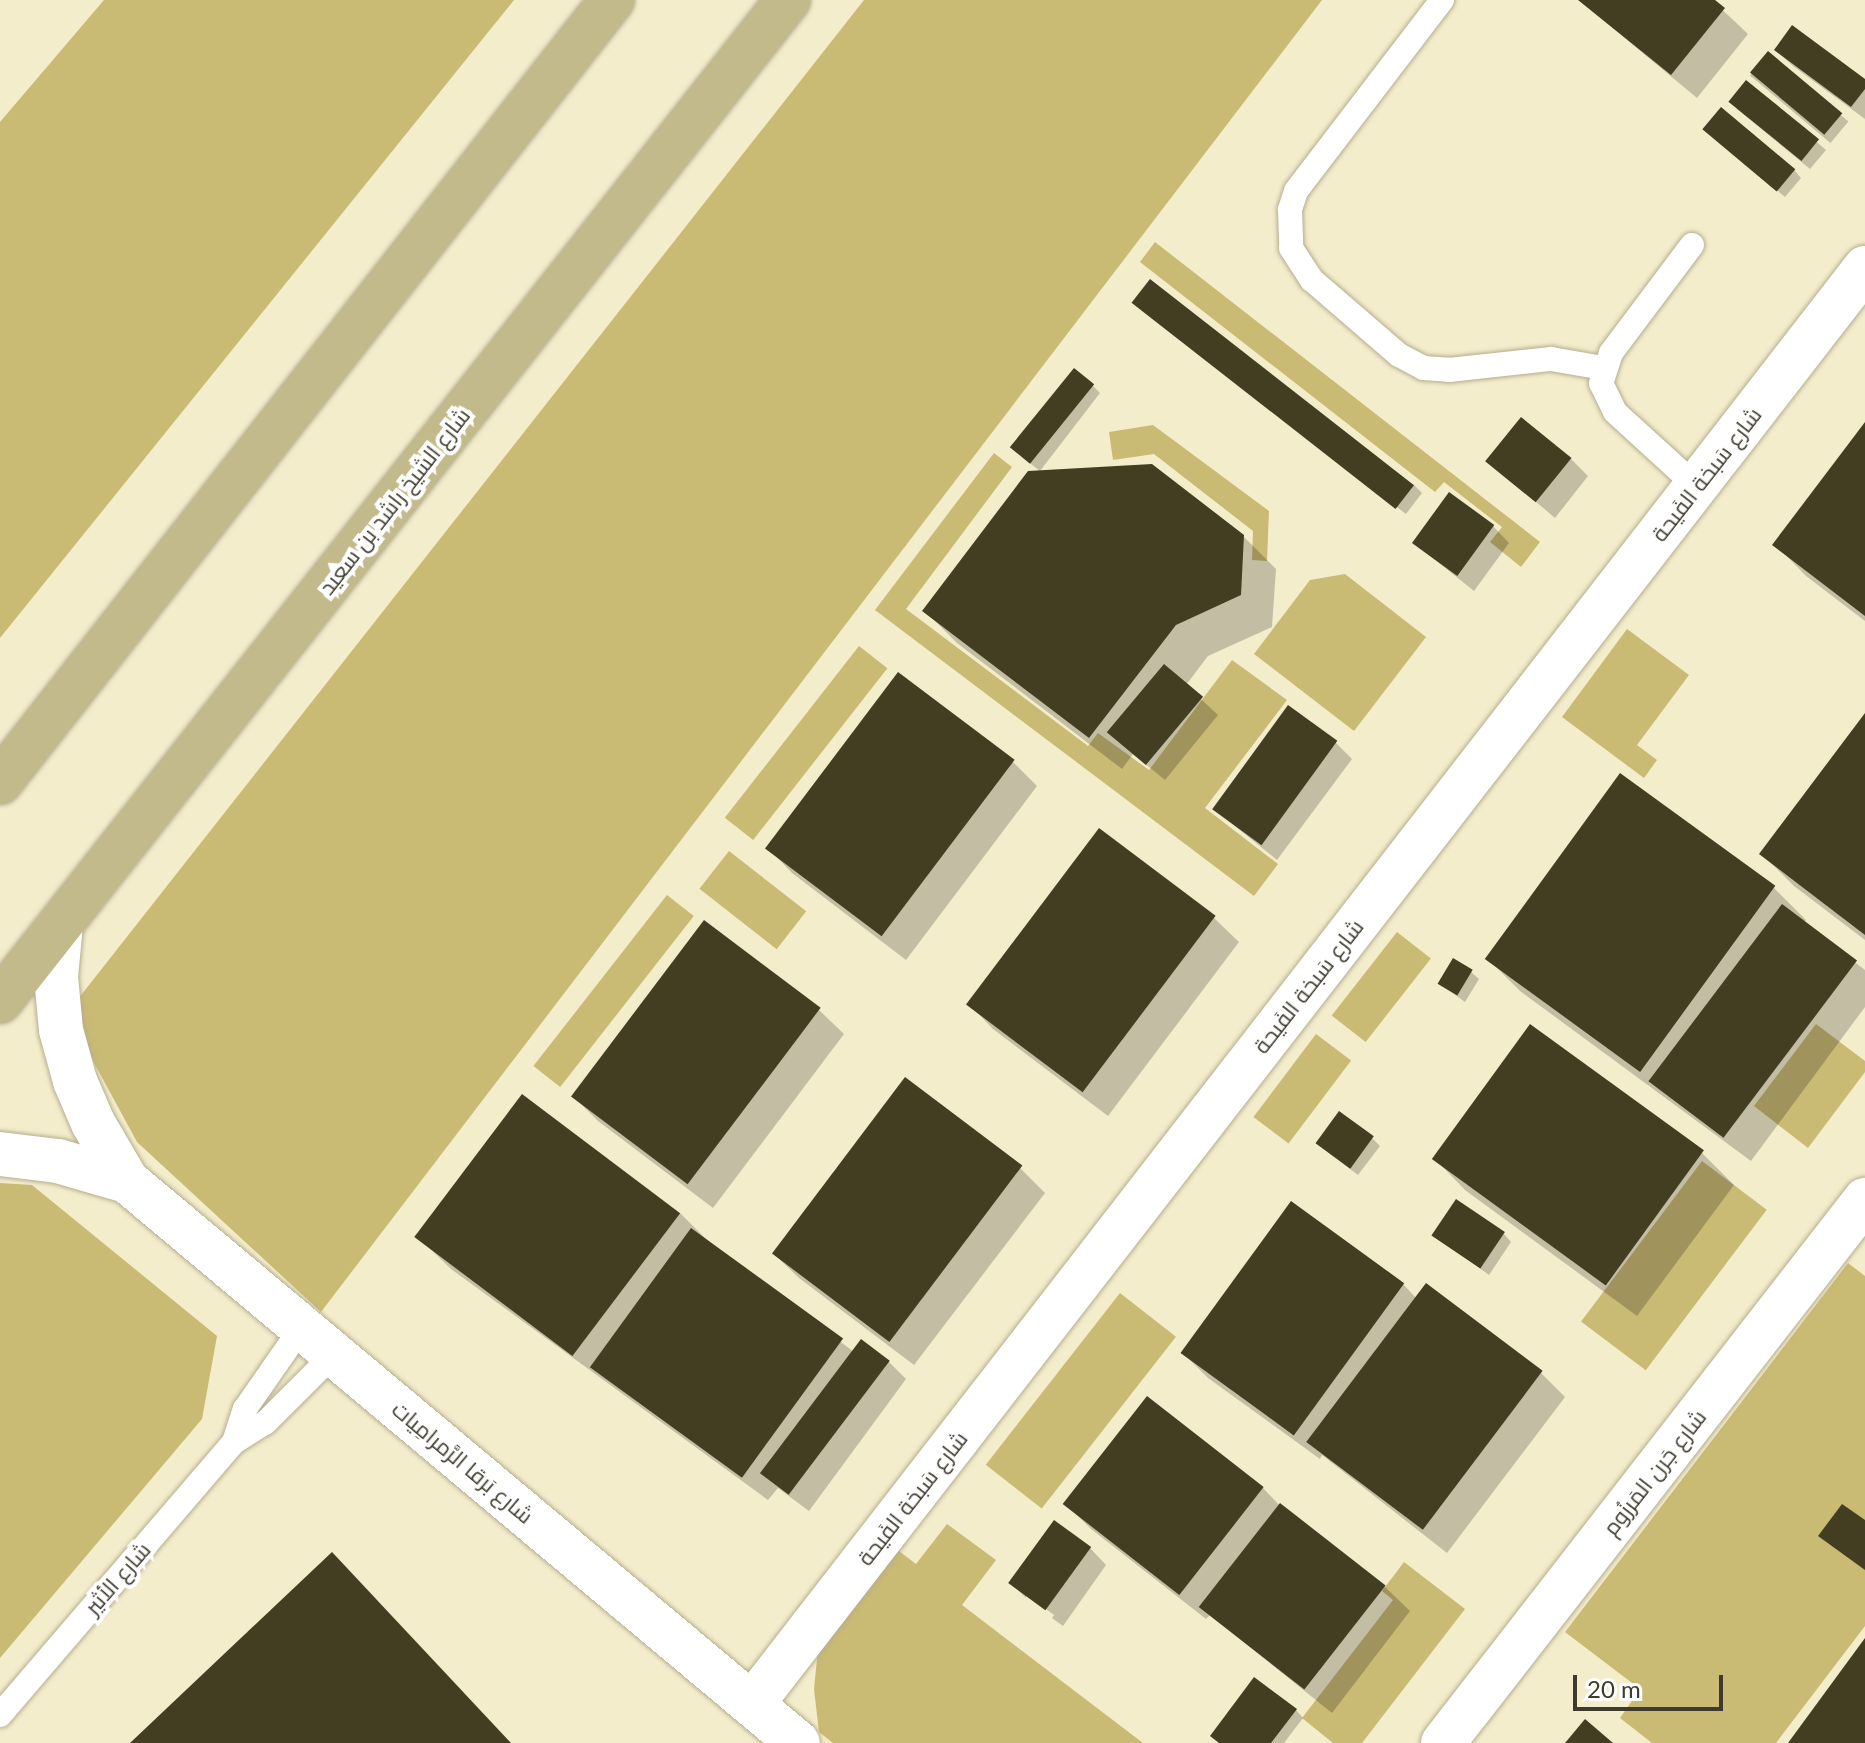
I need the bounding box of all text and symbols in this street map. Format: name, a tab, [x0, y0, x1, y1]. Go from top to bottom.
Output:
street label: شارع الشيخ راشد بن سعيد	[313, 402, 475, 600]
street label: شارع سَبخة الفَيحة	[1645, 402, 1767, 546]
street label: شارع سَبخة الفَيحة	[1247, 914, 1369, 1058]
street label: شارع بَرقا الرَّمرامِيات	[387, 1395, 539, 1529]
street label: شارع جَرن المَرزُوم	[1597, 1404, 1711, 1540]
street label: شارع سَبخة الفَيحة	[851, 1426, 973, 1570]
street label: شارع الأثير	[78, 1536, 156, 1620]
scale bar	[1577, 1659, 1727, 1709]
text: 20 m	[1587, 1674, 1641, 1703]

